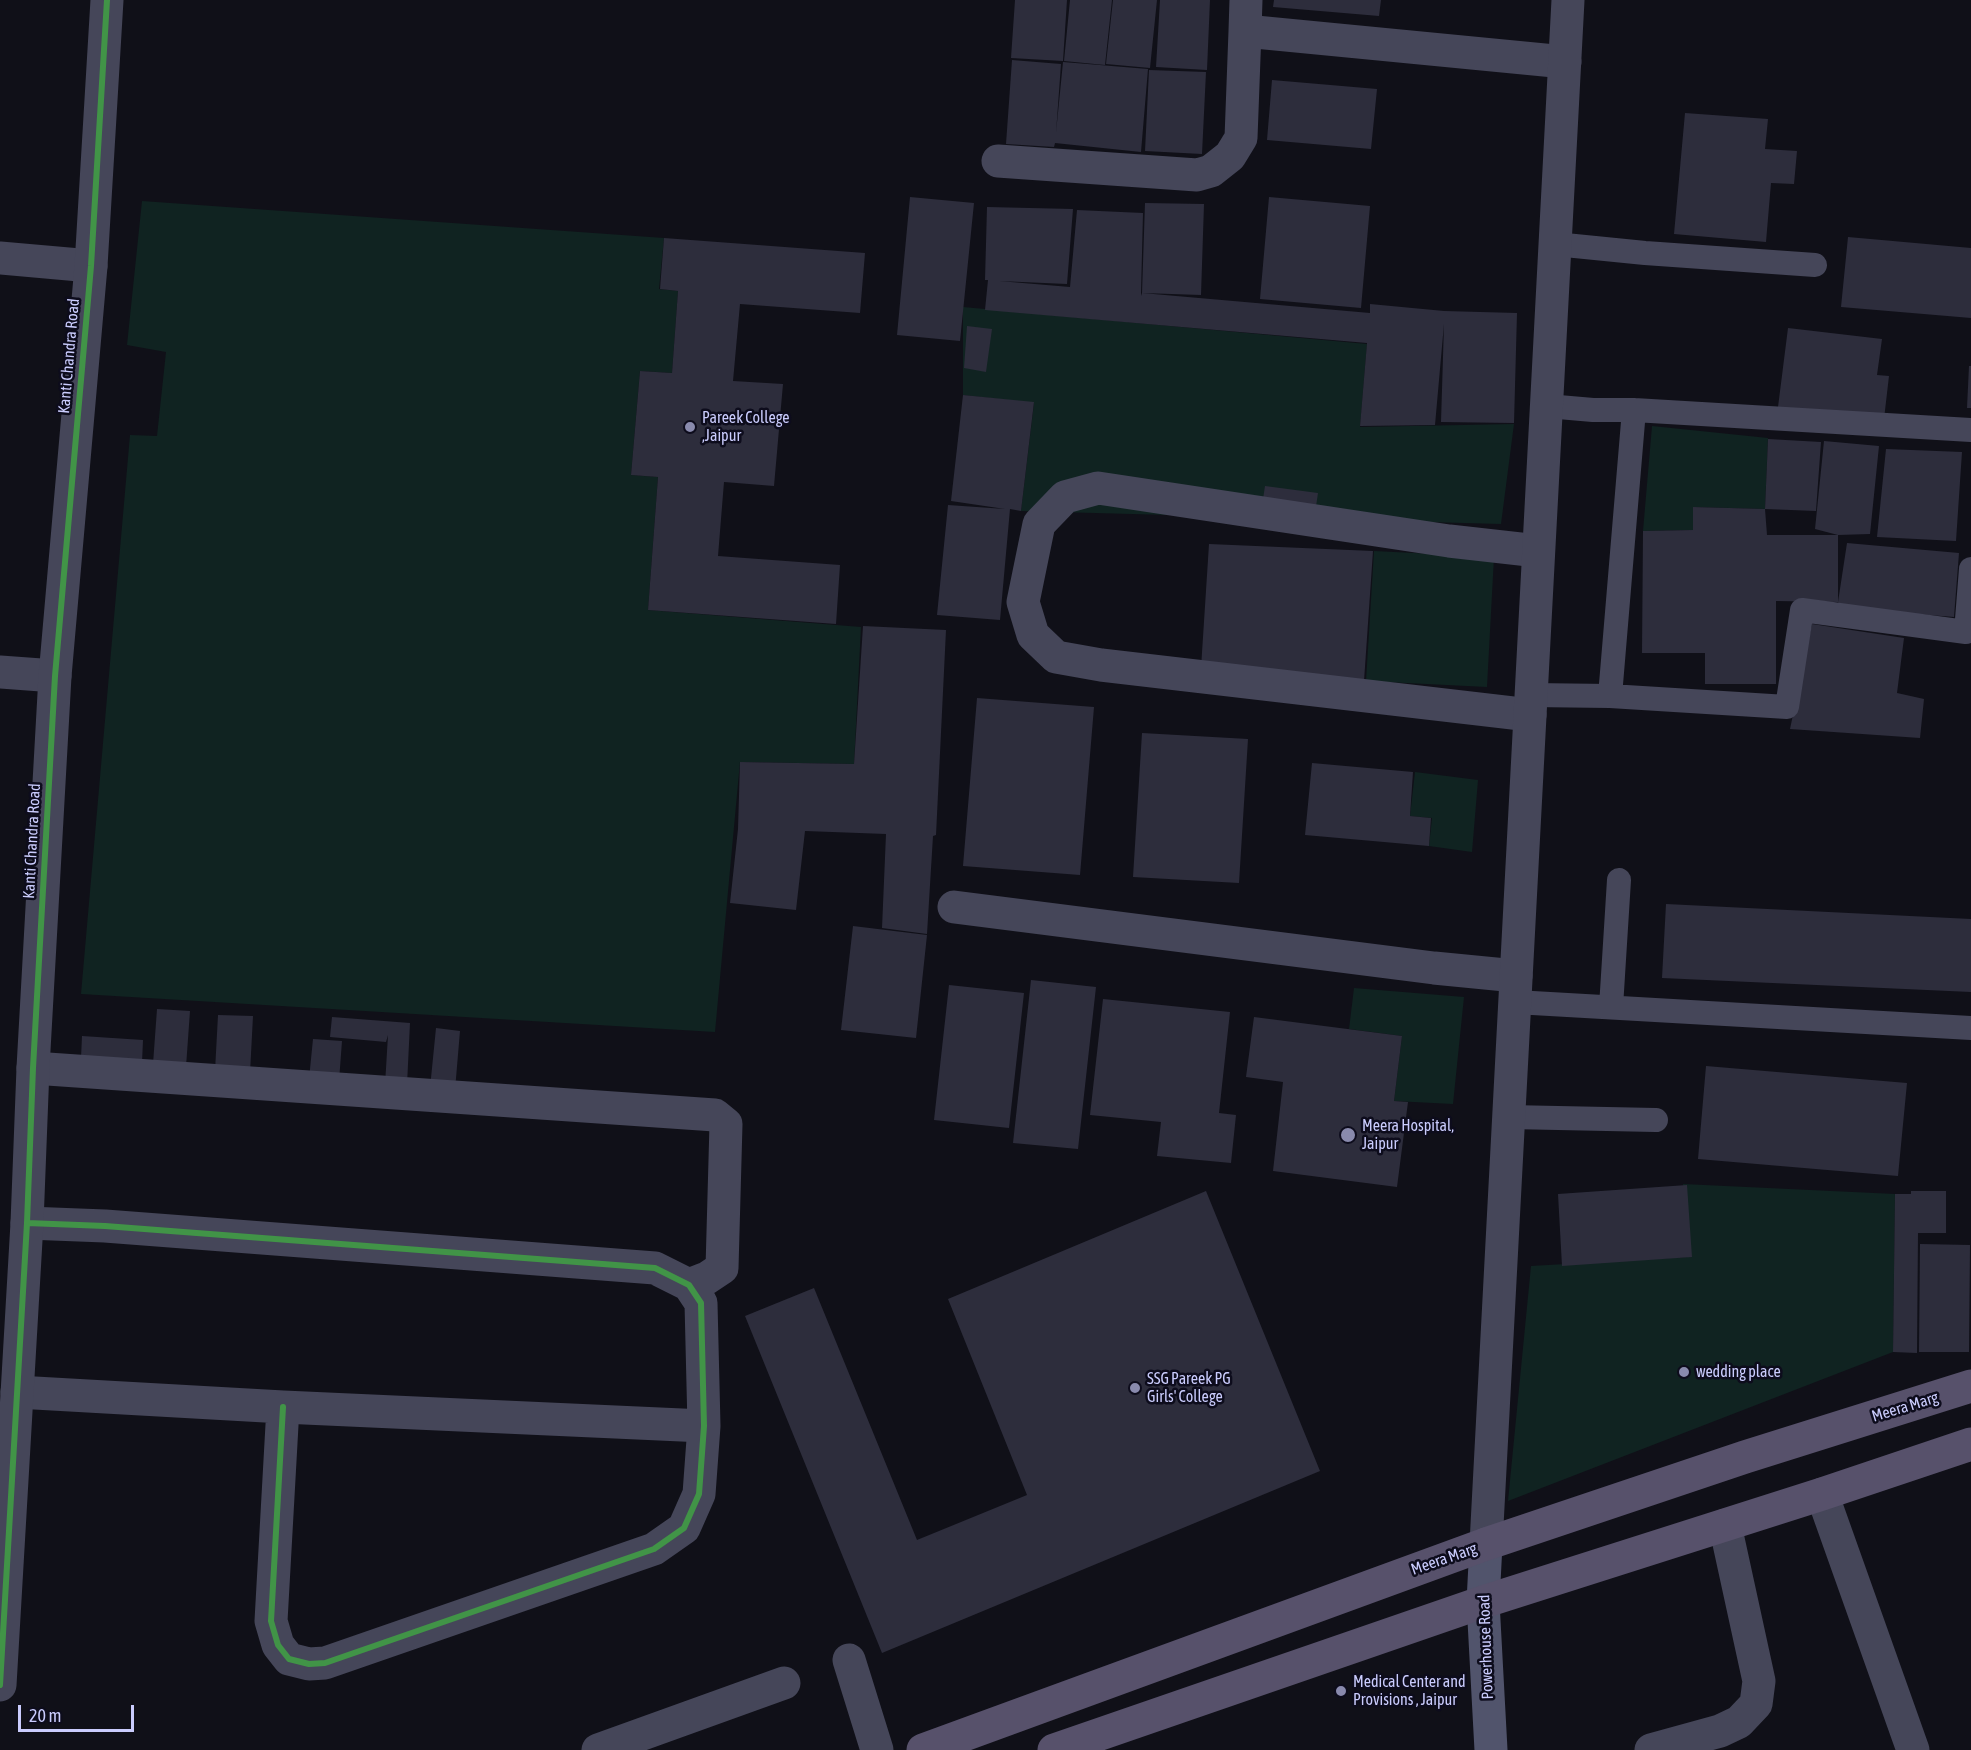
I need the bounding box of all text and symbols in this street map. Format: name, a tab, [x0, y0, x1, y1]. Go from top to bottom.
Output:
street label: Kanti Chandra Road	[54, 298, 84, 414]
place label: Pareek College ,Jaipur	[702, 408, 789, 446]
marker: Pareek College ,Jaipur	[683, 420, 697, 434]
street label: Kanti Chandra Road	[19, 783, 45, 899]
place label: Meera Hospital, Jaipur	[1362, 1116, 1454, 1154]
marker: Meera Hospital, Jaipur	[1339, 1126, 1357, 1144]
place label: wedding place	[1696, 1362, 1781, 1382]
marker: wedding place	[1677, 1365, 1691, 1379]
place label: SSG Pareek PG Girls' College	[1147, 1369, 1231, 1407]
marker: SSG Pareek PG Girls' College	[1128, 1381, 1142, 1395]
street label: Meera Marg	[1869, 1388, 1941, 1426]
street label: Meera Marg	[1409, 1539, 1479, 1579]
street label: Powerhouse Road	[1475, 1594, 1497, 1700]
place label: Medical Center and Provisions , Jaipur	[1353, 1672, 1466, 1710]
marker: Medical Center and Provisions , Jaipur	[1334, 1684, 1348, 1698]
scale bar	[21, 1693, 136, 1731]
text: 20 m	[29, 1705, 61, 1726]

